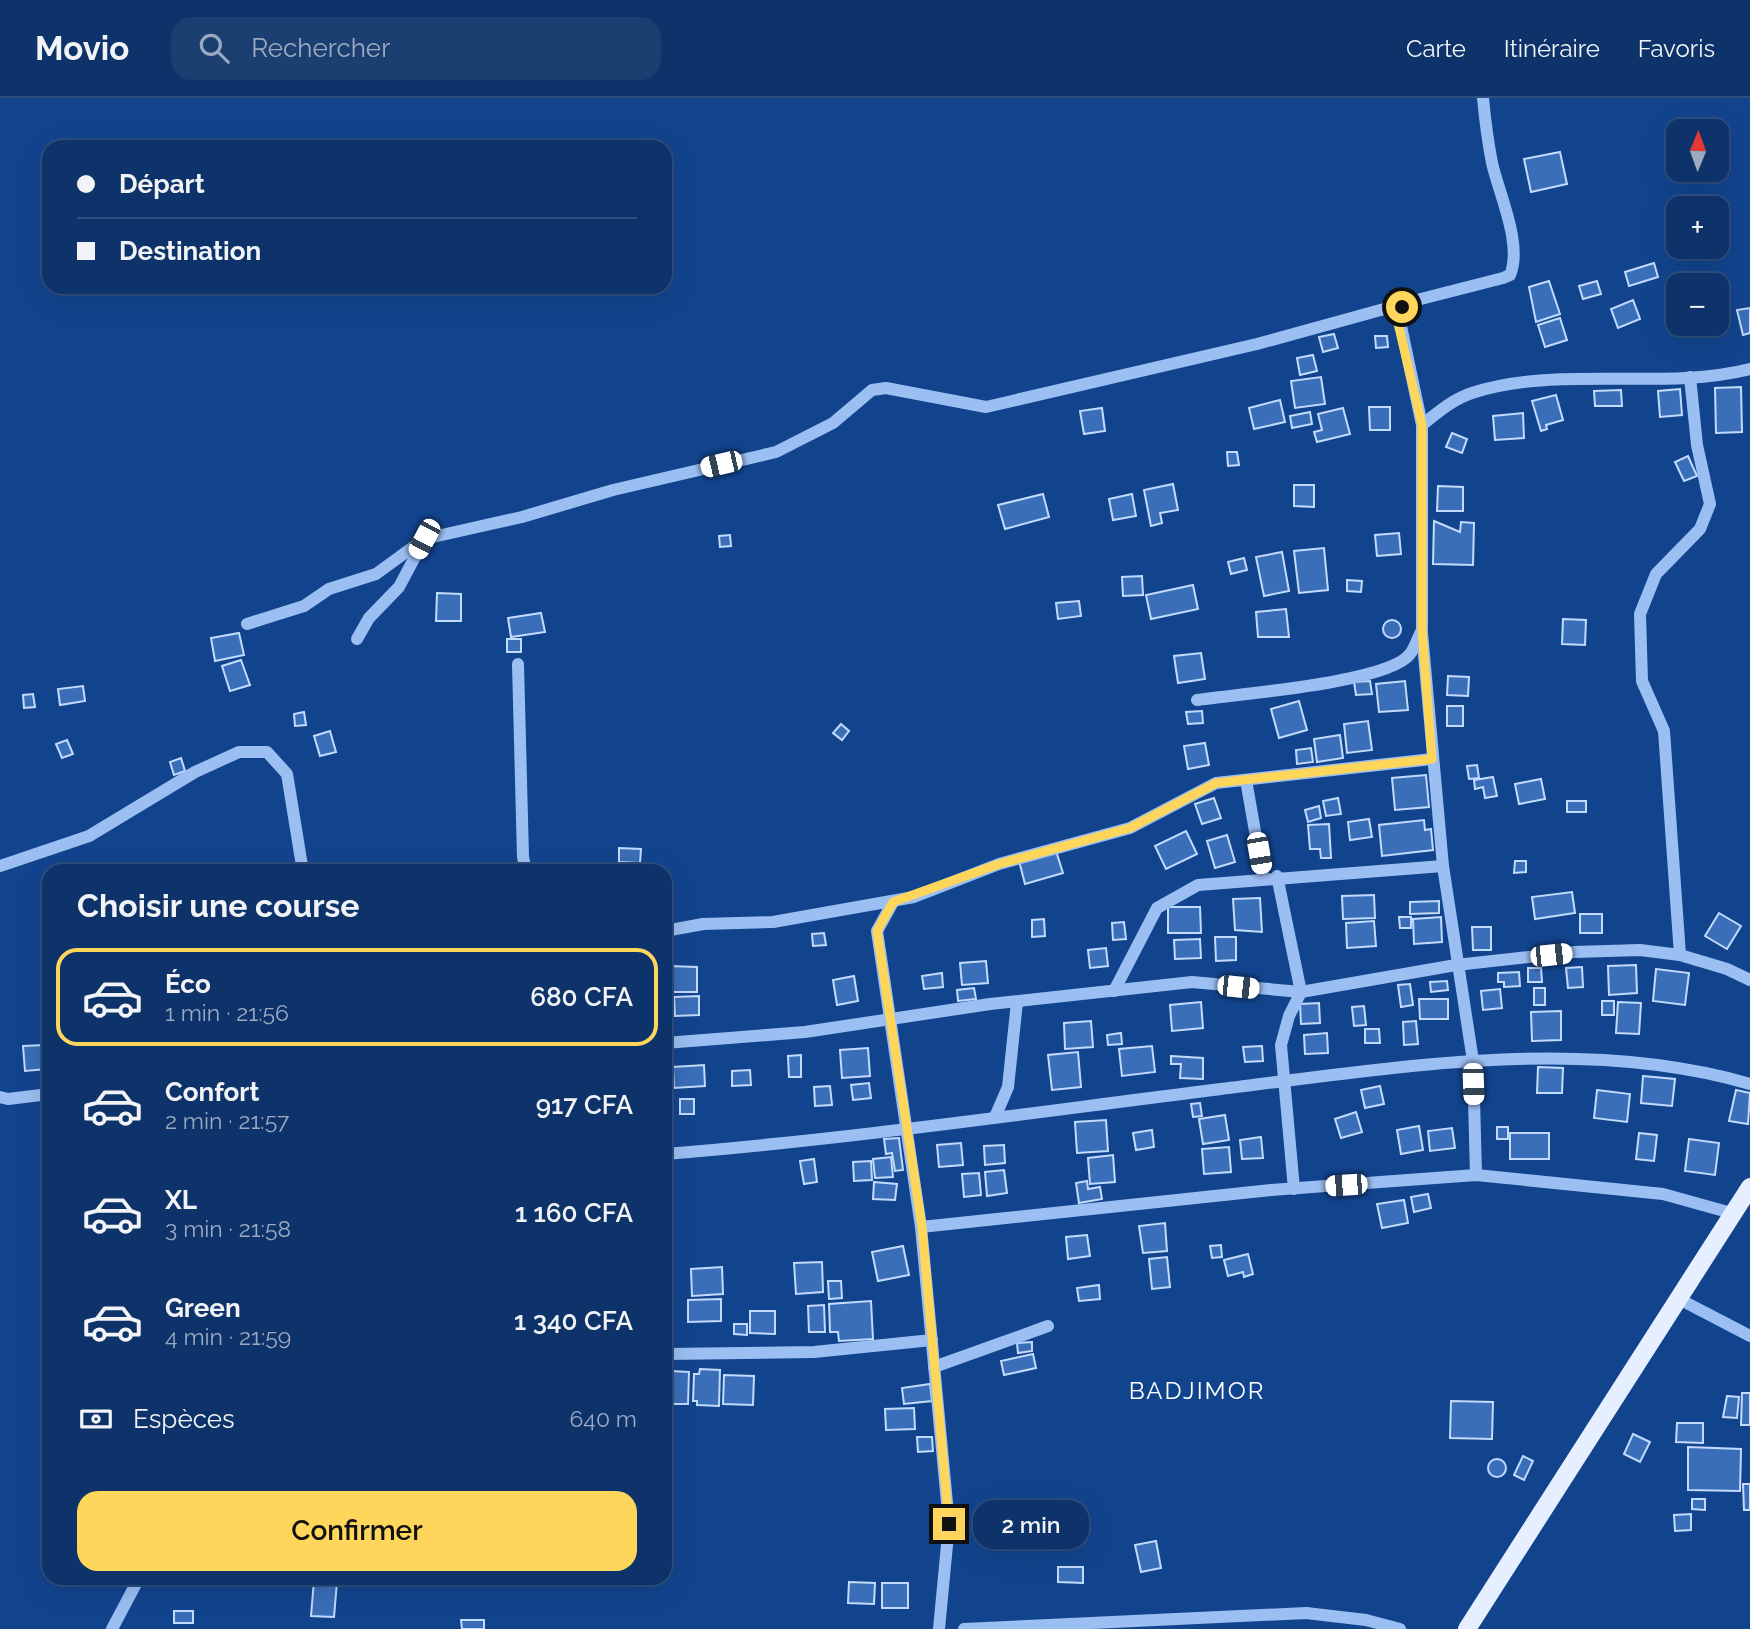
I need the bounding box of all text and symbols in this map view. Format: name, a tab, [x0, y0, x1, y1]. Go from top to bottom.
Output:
search box	[171, 17, 661, 80]
text: Movio	[35, 29, 129, 68]
icon: search	[195, 29, 233, 67]
text: Rechercher	[251, 33, 390, 63]
text: Carte	[1406, 34, 1466, 63]
text: Itinéraire	[1504, 34, 1600, 63]
text: Favoris	[1638, 34, 1715, 63]
north arrow	[1666, 119, 1729, 182]
map controls	[1666, 119, 1729, 336]
text: Départ	[119, 169, 205, 199]
button: +	[1666, 196, 1729, 259]
text: Destination	[119, 236, 261, 266]
button: −	[1666, 273, 1729, 336]
route start	[1386, 291, 1418, 323]
car	[699, 449, 744, 479]
car	[405, 516, 444, 562]
car	[1246, 830, 1273, 876]
text: Choisir une course	[77, 887, 360, 924]
car	[1530, 942, 1573, 968]
icon: car	[81, 966, 144, 1029]
text: Éco	[165, 969, 211, 999]
car	[1217, 974, 1260, 1000]
text: 680 CFA	[530, 982, 633, 1012]
text: 1 min · 21:56	[165, 999, 289, 1026]
car	[1462, 1063, 1485, 1105]
icon: car	[81, 1074, 144, 1137]
text: Confort	[165, 1077, 259, 1107]
text: 917 CFA	[536, 1090, 633, 1120]
text: 2 min · 21:57	[165, 1107, 289, 1134]
car	[1325, 1173, 1368, 1197]
icon: car	[81, 1182, 144, 1245]
text: XL	[165, 1185, 197, 1215]
text: 1 160 CFA	[515, 1198, 633, 1228]
text: 3 min · 21:58	[165, 1215, 291, 1242]
icon: car	[81, 1290, 144, 1353]
text: Green	[165, 1293, 241, 1323]
text: 1 340 CFA	[514, 1306, 633, 1336]
text: 4 min · 21:59	[165, 1323, 291, 1350]
district label: BADJIMOR	[1129, 1376, 1265, 1405]
icon: cash	[77, 1400, 115, 1438]
text: Espèces	[133, 1404, 235, 1434]
text: 640 m	[569, 1405, 637, 1432]
button: Confirmer	[77, 1491, 637, 1571]
callout: 2 min	[974, 1500, 1089, 1548]
route end	[933, 1508, 965, 1540]
text: 2 min	[1002, 1511, 1060, 1538]

